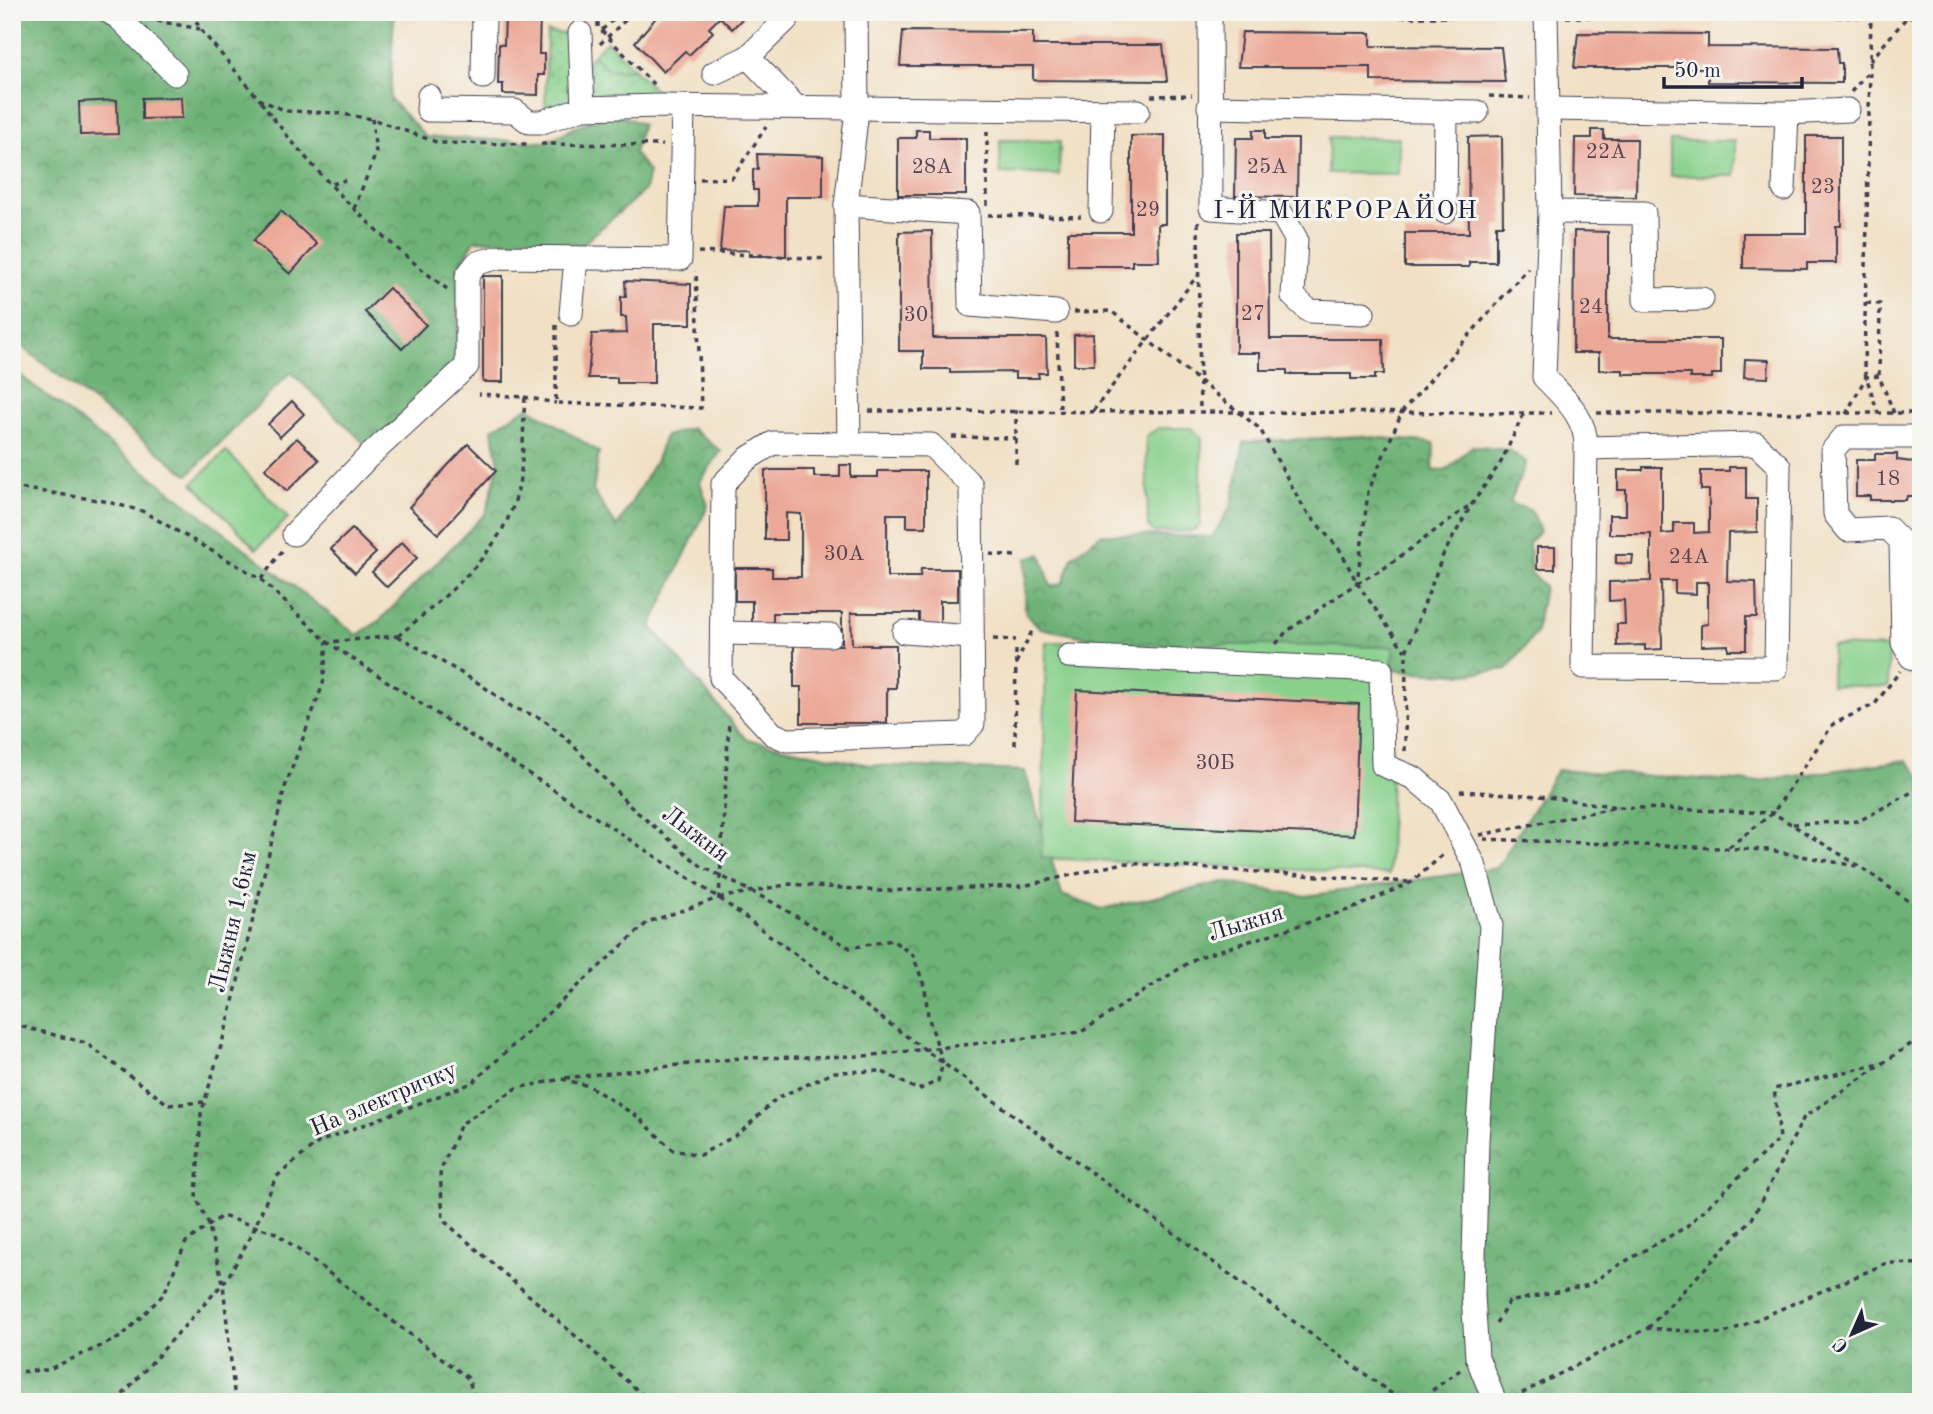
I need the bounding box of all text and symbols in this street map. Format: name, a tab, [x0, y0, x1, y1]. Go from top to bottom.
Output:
scale bar	[1664, 46, 1802, 90]
text: 50 m	[1674, 61, 1721, 82]
house number: 22А	[1586, 142, 1626, 163]
house number: 28А	[912, 157, 952, 178]
house number: 25А	[1247, 157, 1287, 178]
house number: 23	[1811, 177, 1835, 198]
district label: I-Й МИКРОРАЙОН	[1213, 193, 1479, 224]
house number: 29	[1136, 200, 1160, 221]
house number: 24	[1579, 297, 1603, 318]
house number: 27	[1241, 304, 1265, 325]
house number: 30	[904, 305, 928, 326]
house number: 18	[1876, 469, 1900, 490]
house number: 30А	[824, 544, 864, 565]
house number: 24А	[1669, 547, 1709, 568]
house number: 30Б	[1195, 753, 1235, 774]
street label: Лыжня	[657, 802, 733, 868]
street label: Лыжня 1,6км	[206, 849, 262, 995]
street label: Лыжня	[1205, 901, 1287, 947]
street label: На электричку	[307, 1058, 461, 1142]
north arrow	[1818, 1298, 1888, 1368]
text: С	[1831, 1333, 1853, 1355]

